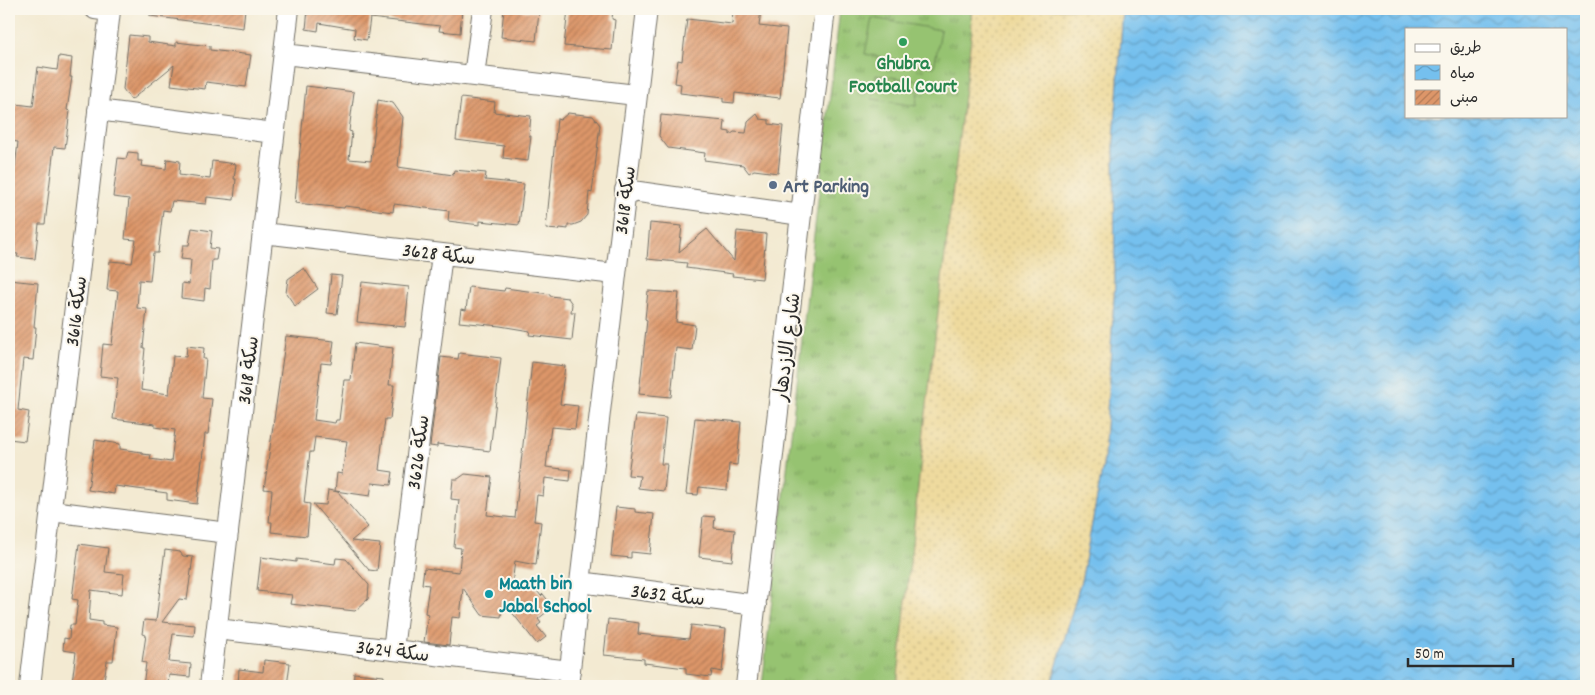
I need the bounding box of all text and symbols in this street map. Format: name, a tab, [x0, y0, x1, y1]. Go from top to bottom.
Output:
legend	[1405, 28, 1568, 118]
marker: Ghubra Football Court	[897, 36, 909, 48]
text: طريق	[1450, 38, 1482, 60]
place label: Ghubra Football Court	[849, 51, 958, 102]
text: مياه	[1450, 64, 1475, 86]
text: مبنى	[1450, 88, 1478, 110]
street label: سكة 3618	[609, 164, 645, 236]
place label: Art Parking	[783, 174, 869, 202]
marker: Art Parking	[767, 179, 779, 191]
street label: سكة 3628	[401, 238, 477, 274]
street label: سكة 3616	[60, 275, 96, 348]
street label: شارع الازدهار	[768, 291, 810, 404]
street label: سكة 3618	[232, 334, 268, 406]
street label: سكة 3626	[402, 413, 438, 491]
place label: Maath bin Jabal School	[499, 571, 592, 622]
street label: سكة 3632	[629, 579, 706, 615]
marker: Maath bin Jabal School	[483, 588, 495, 600]
street label: سكة 3624	[354, 635, 431, 671]
scale bar	[1408, 635, 1512, 667]
text: 50 m	[1415, 644, 1444, 666]

